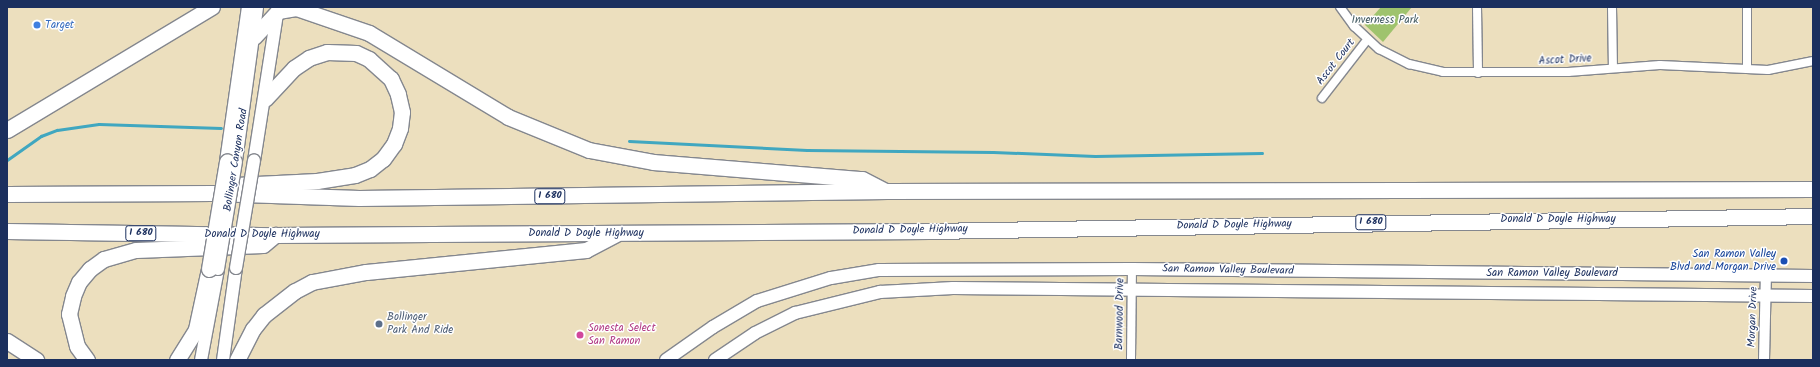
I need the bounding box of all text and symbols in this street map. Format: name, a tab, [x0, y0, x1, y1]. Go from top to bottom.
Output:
park label: Inverness Park	[1351, 13, 1419, 27]
place label: Target	[45, 18, 74, 32]
marker: Target	[32, 20, 42, 30]
street label: Ascot Court	[1314, 36, 1358, 88]
street label: Ascot Drive	[1538, 52, 1592, 68]
street label: Bollinger Canyon Road	[221, 108, 251, 212]
road number: I 680	[534, 188, 566, 204]
street label: Donald D Doyle Highway	[1500, 212, 1616, 226]
road number: I 680	[1355, 214, 1387, 230]
street label: Donald D Doyle Highway	[1176, 217, 1292, 233]
street label: Donald D Doyle Highway	[852, 222, 968, 238]
road number: I 680	[125, 225, 157, 241]
street label: Donald D Doyle Highway	[528, 226, 644, 240]
street label: Donald D Doyle Highway	[204, 227, 320, 241]
place label: San Ramon Valley Blvd and Morgan Drive	[1670, 248, 1776, 274]
marker: San Ramon Valley Blvd and Morgan Drive	[1779, 256, 1789, 266]
street label: San Ramon Valley Boulevard	[1162, 262, 1294, 278]
street label: San Ramon Valley Boulevard	[1486, 266, 1618, 280]
street label: Barnwood Drive	[1113, 278, 1127, 350]
street label: Morgan Drive	[1745, 286, 1761, 348]
place label: Bollinger Park And Ride	[387, 311, 453, 337]
marker: Bollinger Park And Ride	[374, 319, 384, 329]
place label: Sonesta Select San Ramon	[588, 322, 656, 348]
marker: Sonesta Select San Ramon	[575, 330, 585, 340]

